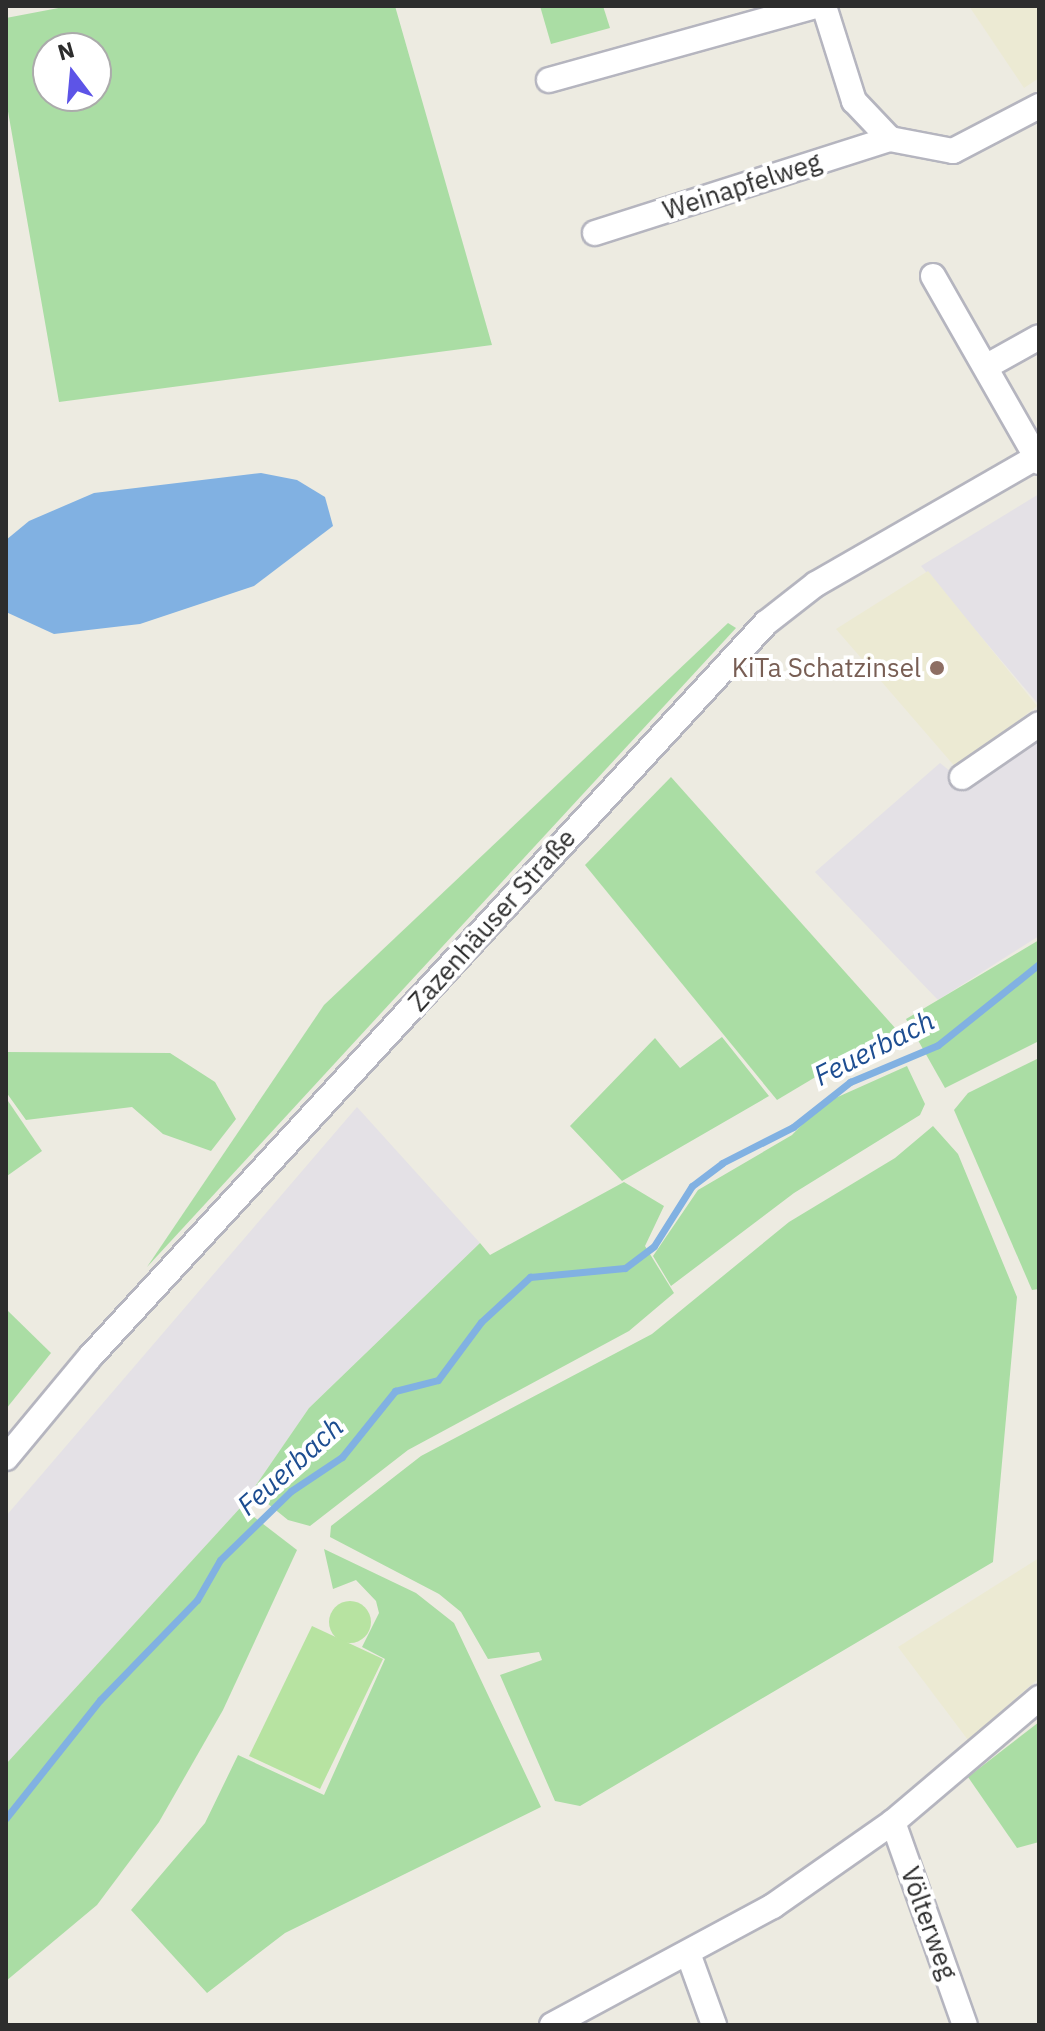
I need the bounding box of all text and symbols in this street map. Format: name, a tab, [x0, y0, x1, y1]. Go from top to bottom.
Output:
north arrow	[32, 32, 112, 112]
text: N	[54, 34, 77, 67]
street label: Weinapfelweg	[659, 146, 825, 226]
place label: KiTa Schatzinsel	[732, 652, 921, 684]
marker: KiTa Schatzinsel	[928, 659, 946, 677]
street label: Zazenhäuser Straße	[402, 822, 582, 1018]
water label: Feuerbach	[808, 1003, 940, 1093]
water label: Feuerbach	[230, 1410, 350, 1522]
street label: Völterweg	[894, 1863, 964, 1983]

